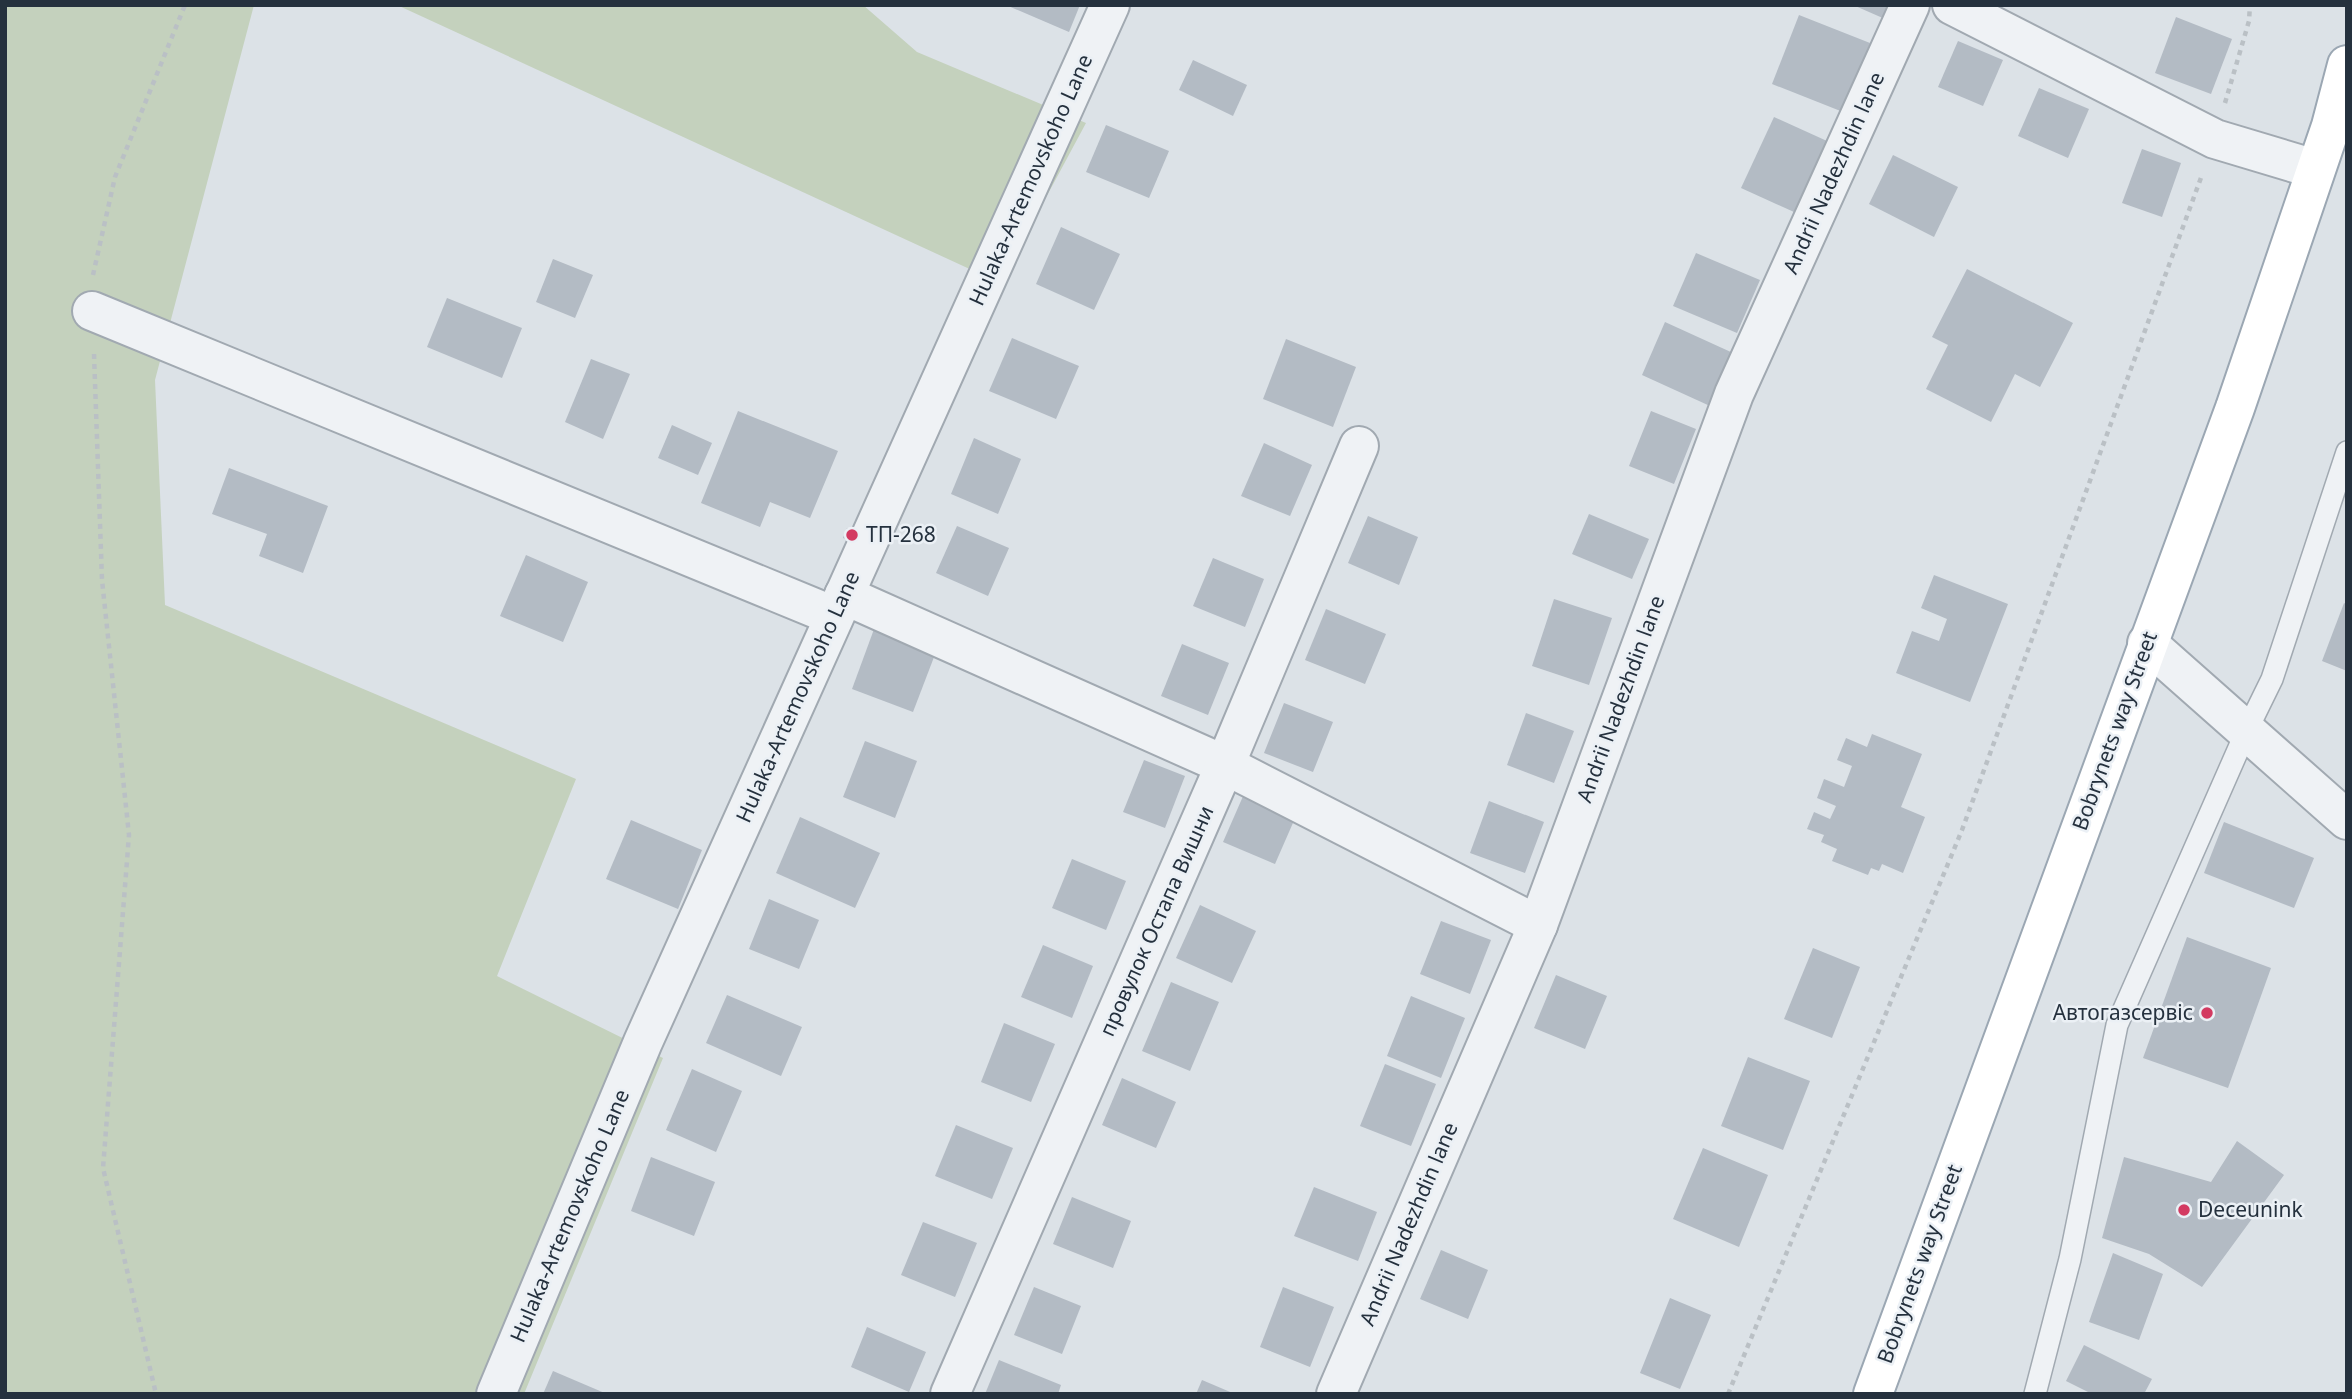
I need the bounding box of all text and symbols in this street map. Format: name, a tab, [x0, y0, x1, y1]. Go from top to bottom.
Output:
street label: Hulaka-Artemovskoho Lane	[962, 50, 1098, 310]
street label: Andrii Nadezhdin lane	[1776, 67, 1890, 278]
place label: ТП-268	[866, 520, 936, 548]
marker: ТП-268	[844, 527, 860, 543]
street label: Hulaka-Artemovskoho Lane	[729, 567, 865, 827]
street label: Andrii Nadezhdin lane	[1570, 591, 1671, 806]
street label: Bobrynets way Street	[2065, 627, 2163, 834]
street label: провулок Остапа Вишни	[1093, 801, 1220, 1040]
place label: Автогазсервіс	[2053, 998, 2193, 1026]
marker: Автогазсервіс	[2199, 1005, 2215, 1021]
street label: Hulaka-Artemovskoho Lane	[503, 1085, 635, 1346]
street label: Andrii Nadezhdin lane	[1353, 1118, 1464, 1330]
street label: Bobrynets way Street	[1870, 1160, 1968, 1367]
place label: Deceunink	[2198, 1195, 2303, 1223]
marker: Deceunink	[2176, 1202, 2192, 1218]

